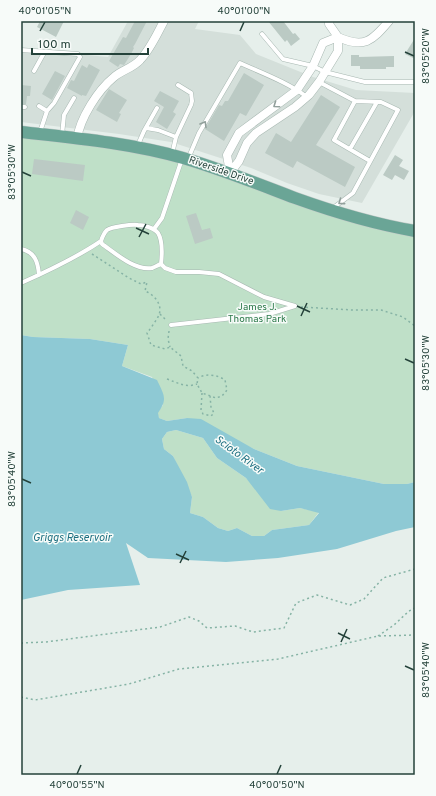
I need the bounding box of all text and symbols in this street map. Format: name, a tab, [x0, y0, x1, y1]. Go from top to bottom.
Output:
text: 40°01'05"N	[19, 5, 71, 18]
text: 40°01'00"N	[218, 5, 270, 18]
text: 83°05'20"W	[420, 28, 433, 84]
scale bar	[32, 30, 148, 56]
text: 100 m	[38, 37, 71, 53]
one-way arrow	[274, 100, 281, 107]
one-way arrow	[199, 121, 207, 128]
text: 83°05'30"W	[6, 144, 19, 200]
street label: Riverside Drive	[187, 154, 255, 188]
one-way arrow	[339, 197, 346, 204]
park label: James J. Thomas Park	[228, 301, 286, 326]
text: 83°05'30"W	[420, 335, 433, 391]
water label: Scioto River	[212, 433, 267, 478]
text: 83°05'40"W	[6, 451, 19, 507]
water label: Griggs Reservoir	[33, 531, 112, 545]
text: 83°05'40"W	[420, 642, 433, 698]
text: 40°00'55"N	[49, 779, 105, 792]
text: 40°00'50"N	[249, 779, 305, 792]

